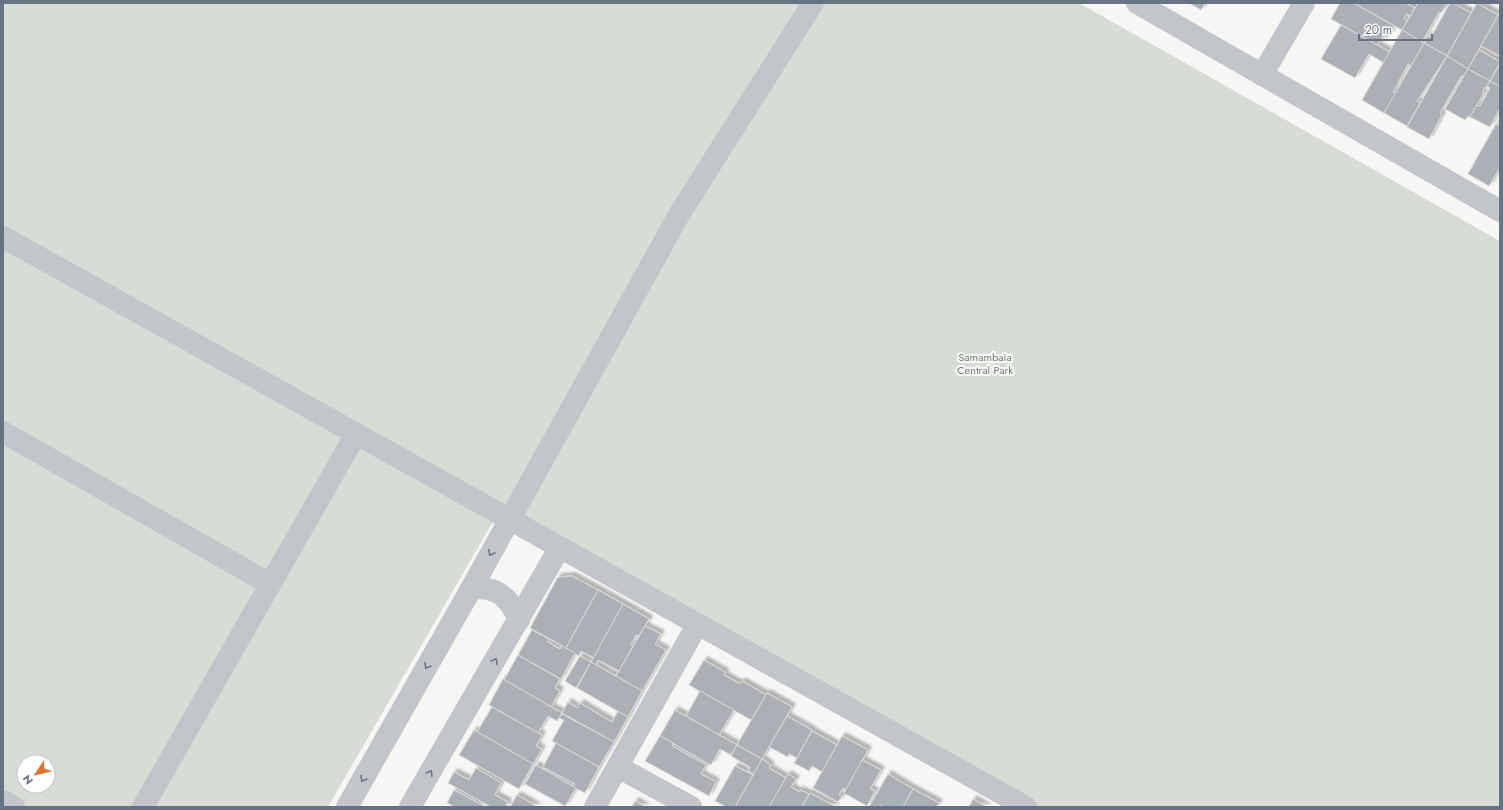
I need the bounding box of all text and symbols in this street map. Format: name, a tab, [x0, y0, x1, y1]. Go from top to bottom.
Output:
scale bar	[1359, 16, 1432, 42]
text: 20 m	[1365, 21, 1392, 39]
park label: Samambaia Central Park	[957, 349, 1013, 378]
one-way arrow	[488, 548, 495, 556]
one-way arrow	[491, 658, 498, 665]
one-way arrow	[425, 662, 432, 669]
north arrow	[16, 754, 56, 794]
one-way arrow	[425, 770, 432, 777]
text: N	[19, 772, 37, 788]
one-way arrow	[360, 775, 367, 782]

